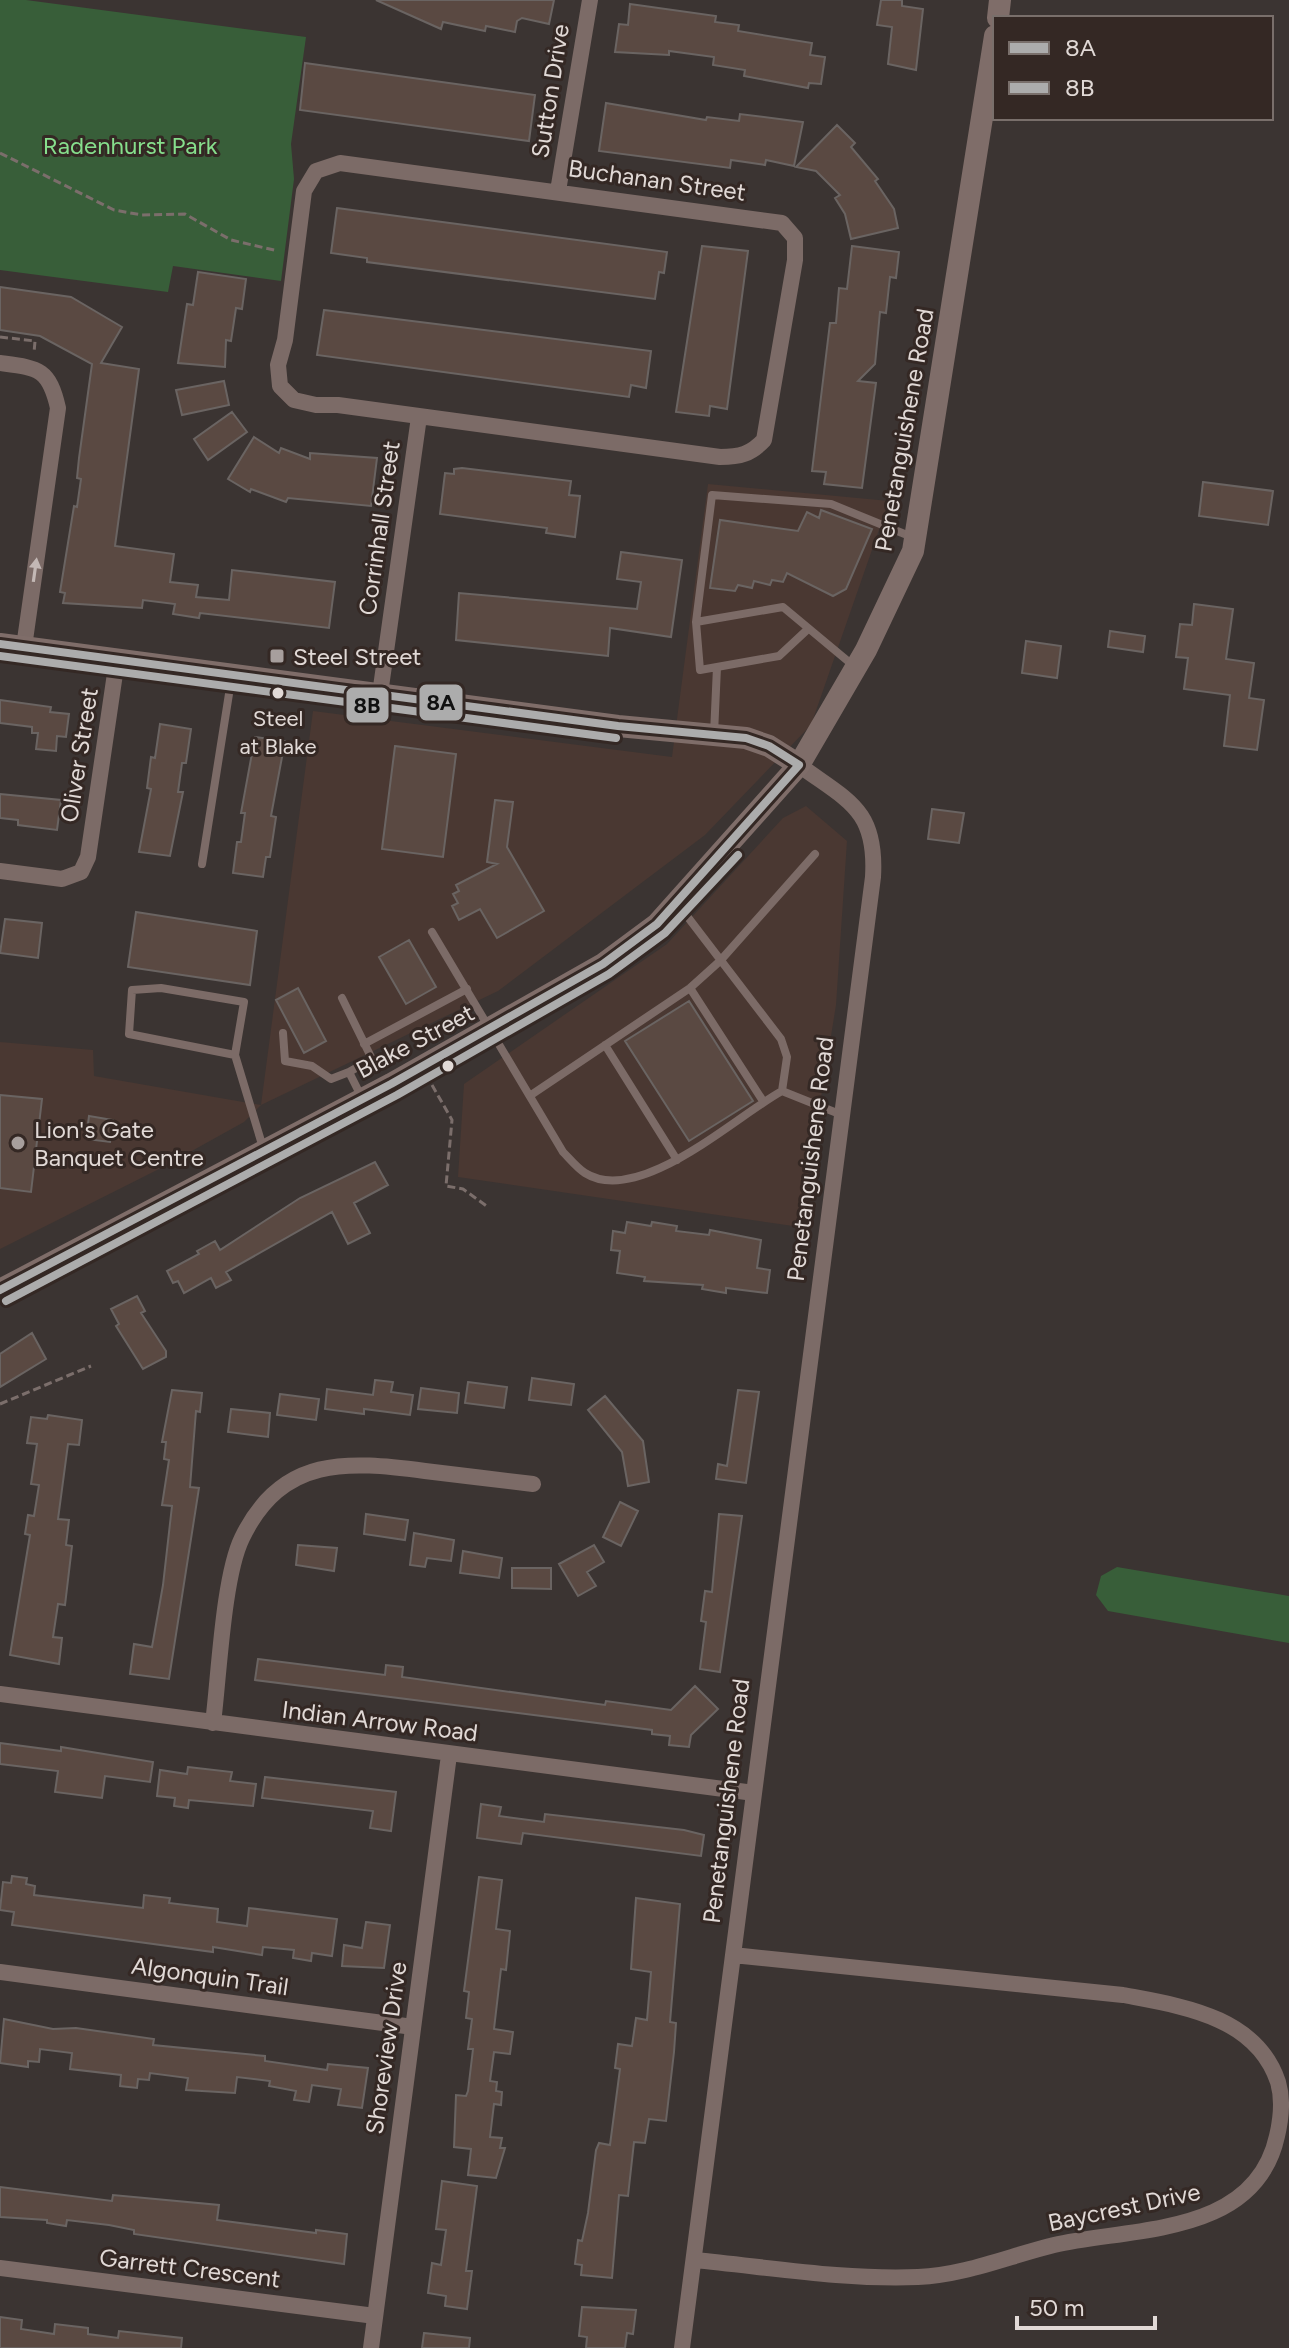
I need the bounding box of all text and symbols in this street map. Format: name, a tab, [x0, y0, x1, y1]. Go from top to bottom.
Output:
legend	[993, 16, 1273, 120]
street label: Sutton Drive	[525, 22, 575, 160]
text: 8A	[1065, 33, 1097, 62]
text: 8B	[1065, 73, 1094, 102]
park label: Radenhurst Park	[43, 131, 218, 160]
street label: Buchanan Street	[566, 153, 748, 207]
street label: Penetanguishene Road	[868, 306, 940, 554]
street label: Corrinhall Street	[352, 439, 406, 617]
one-way arrow	[29, 557, 42, 582]
place label: Steel Street	[293, 642, 421, 671]
marker: Steel Street	[268, 647, 286, 665]
line badge: 8A	[418, 683, 464, 722]
marker: Steel at Blake	[270, 685, 286, 701]
street label: Oliver Street	[54, 686, 104, 824]
line badge: 8B	[345, 686, 390, 724]
text: 8A	[426, 689, 456, 716]
text: 8B	[354, 692, 380, 719]
place label: Steel at Blake	[240, 705, 316, 760]
street label: Blake Street	[351, 998, 479, 1084]
street label: Penetanguishene Road	[781, 1035, 839, 1283]
unlabelled marker	[440, 1058, 456, 1074]
place label: Lion's Gate Banquet Centre	[34, 1115, 204, 1172]
marker: Lion's Gate Banquet Centre	[9, 1134, 27, 1152]
street label: Penetanguishene Road	[697, 1677, 755, 1925]
street label: Indian Arrow Road	[280, 1695, 480, 1747]
street label: Algonquin Trail	[130, 1951, 290, 2001]
street label: Shoreview Drive	[360, 1960, 412, 2136]
street label: Baycrest Drive	[1045, 2177, 1203, 2237]
street label: Garrett Crescent	[98, 2243, 282, 2293]
scale bar	[1017, 2280, 1155, 2330]
text: 50 m	[1029, 2293, 1085, 2322]

